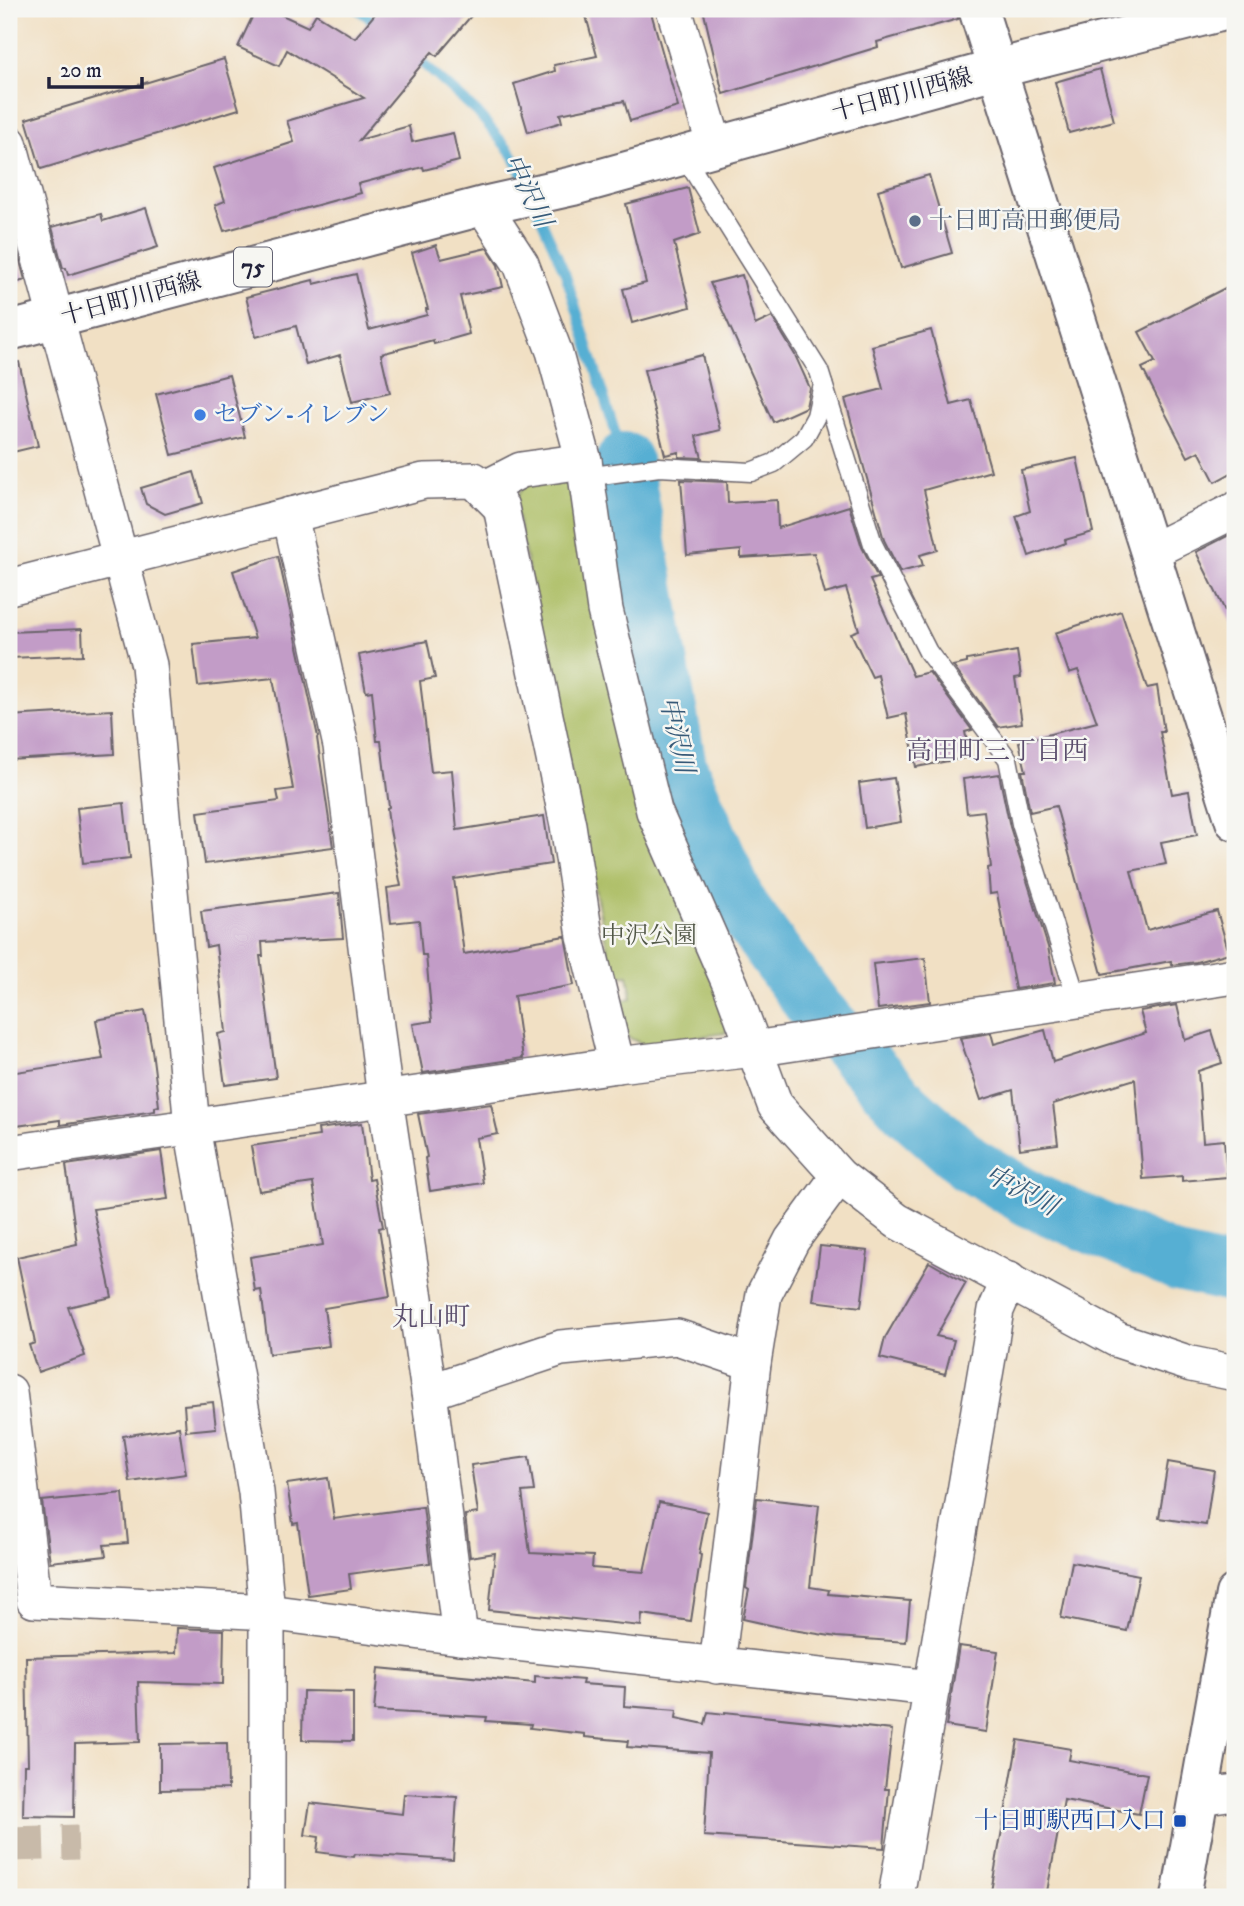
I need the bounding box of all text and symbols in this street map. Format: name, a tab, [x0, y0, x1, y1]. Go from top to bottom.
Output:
scale bar	[49, 46, 142, 90]
text: 20 m	[60, 58, 102, 84]
street label: 十日町川西線	[829, 62, 975, 128]
water label: 中沢川	[495, 149, 560, 236]
place label: 十日町高田郵便局	[929, 206, 1121, 236]
marker: 十日町高田郵便局	[907, 213, 923, 229]
road number: 75	[234, 248, 272, 286]
street label: 十日町川西線	[58, 266, 204, 332]
place label: セブン-イレブン	[214, 400, 390, 430]
marker: セブン-イレブン	[192, 407, 208, 423]
water label: 中沢川	[651, 693, 702, 780]
district label: 高田町三丁目西	[906, 735, 1088, 768]
park label: 中沢公園	[601, 921, 697, 951]
water label: 中沢川	[979, 1158, 1066, 1225]
district label: 丸山町	[392, 1301, 470, 1334]
place label: 十日町駅西口入口	[974, 1806, 1166, 1836]
marker: 十日町駅西口入口	[1172, 1813, 1188, 1829]

